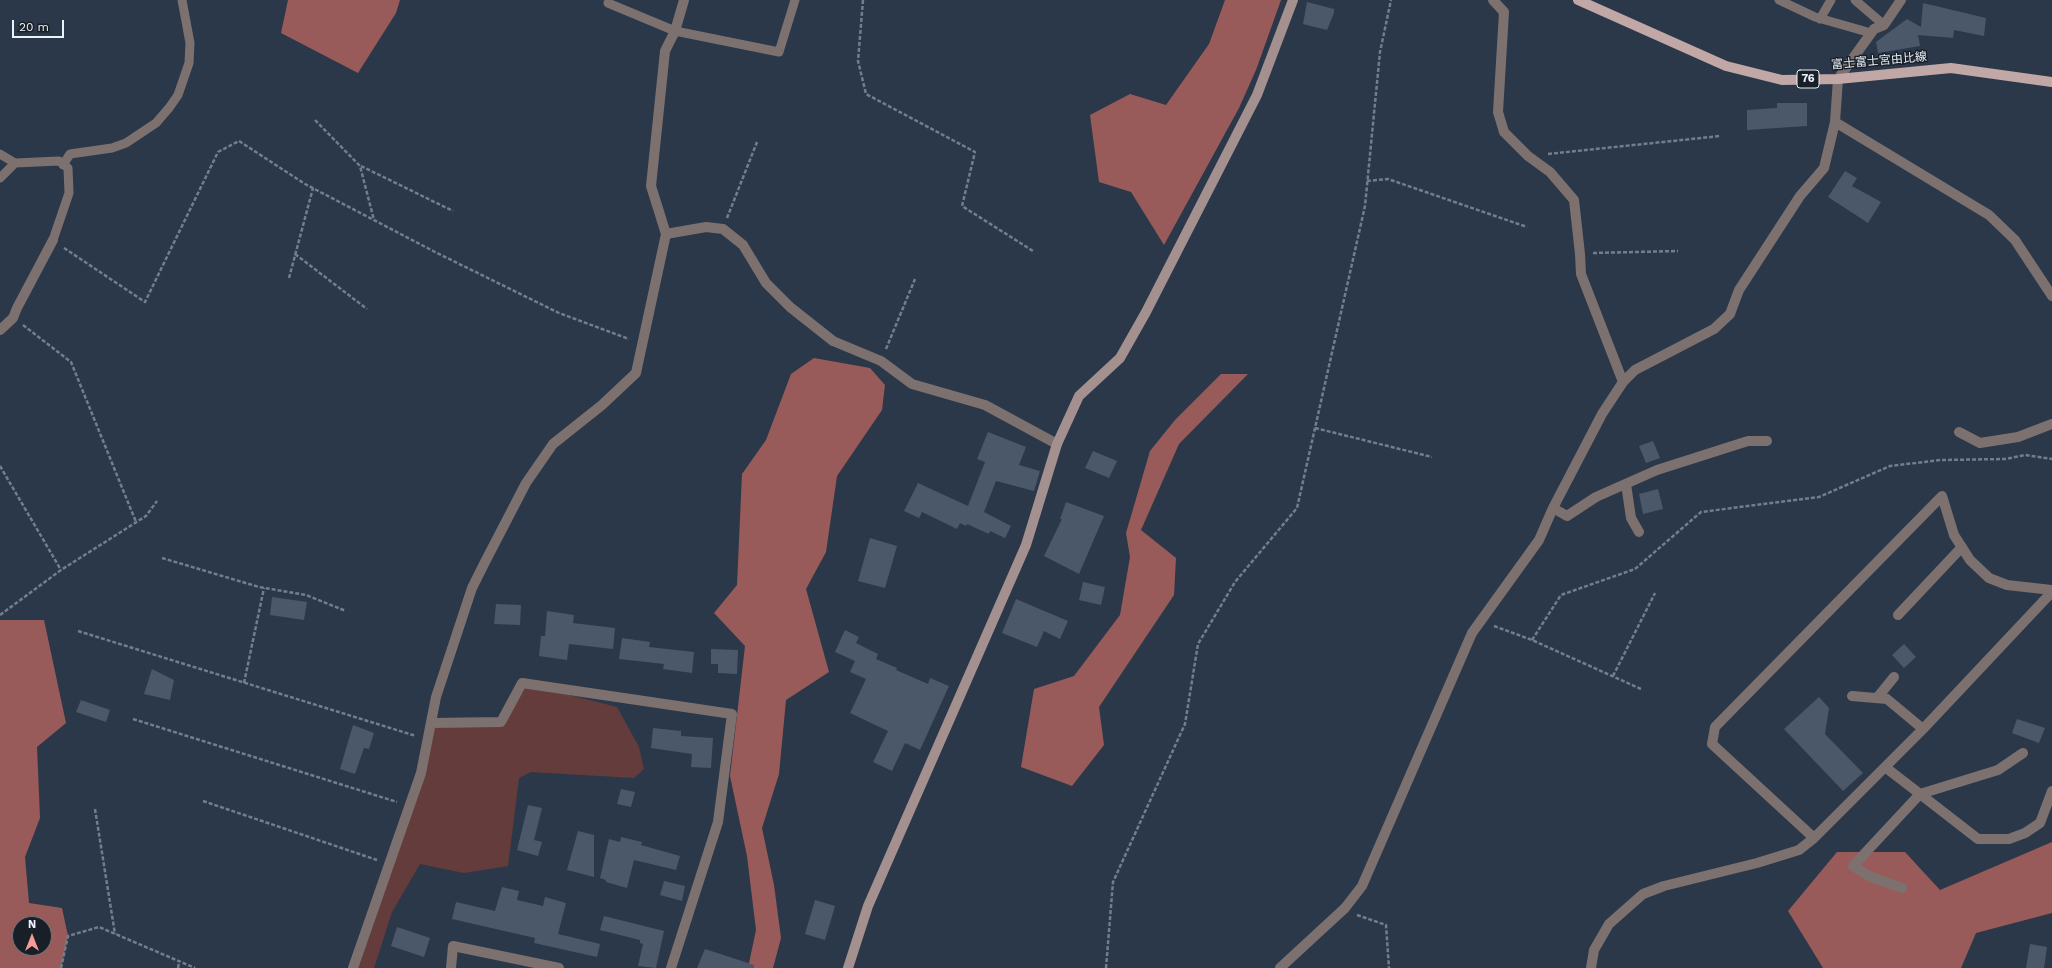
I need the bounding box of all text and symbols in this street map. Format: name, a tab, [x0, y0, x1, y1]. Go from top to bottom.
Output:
scale bar	[14, 12, 66, 38]
text: 20 m	[19, 20, 49, 34]
street label: 富士富士宮由比線	[1831, 50, 1927, 72]
road number: 76	[1797, 70, 1819, 88]
north arrow	[12, 916, 52, 956]
text: N	[28, 918, 36, 931]

